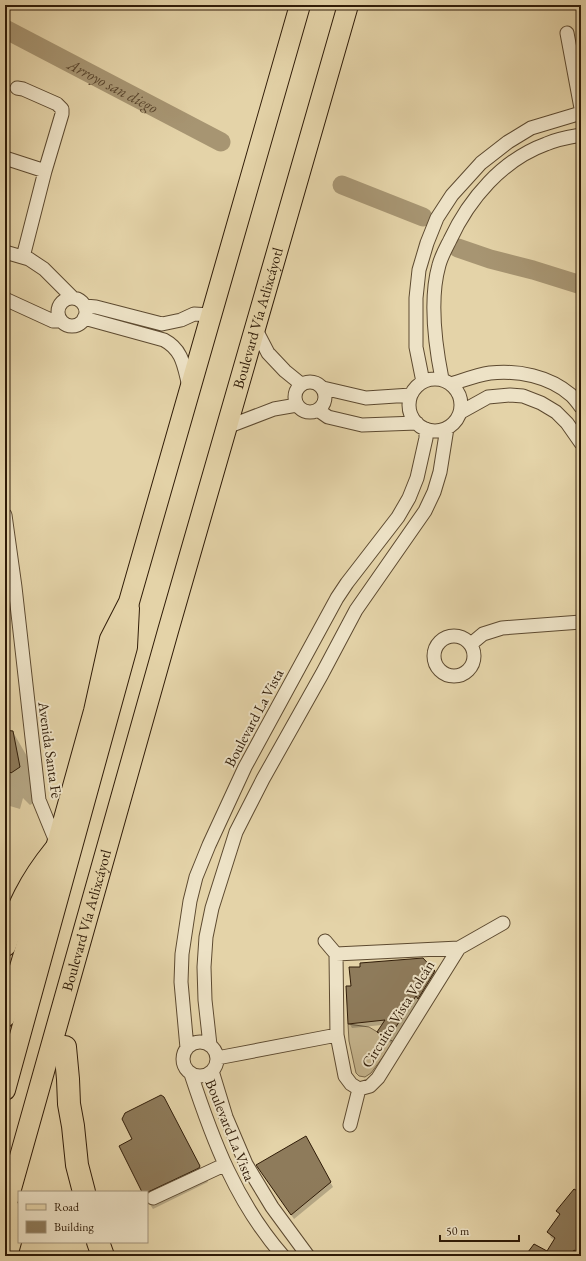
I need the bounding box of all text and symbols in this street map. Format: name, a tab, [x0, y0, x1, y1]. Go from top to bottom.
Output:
water label: Arroyo san diego	[63, 53, 161, 118]
street label: Boulevard Vía Atlixcáyotl	[228, 245, 287, 391]
street label: Boulevard La Vista	[220, 666, 287, 770]
street label: Avenida Santa Fe	[34, 699, 67, 800]
street label: Boulevard Vía Atlixcáyotl	[57, 847, 115, 993]
street label: Circuito Vista Volcán	[357, 956, 438, 1071]
street label: Boulevard La Vista	[201, 1076, 260, 1184]
legend	[18, 1191, 148, 1243]
text: Road	[54, 1199, 80, 1215]
scale bar	[440, 1217, 519, 1243]
text: Building	[54, 1219, 95, 1235]
text: 50 m	[446, 1223, 470, 1239]

